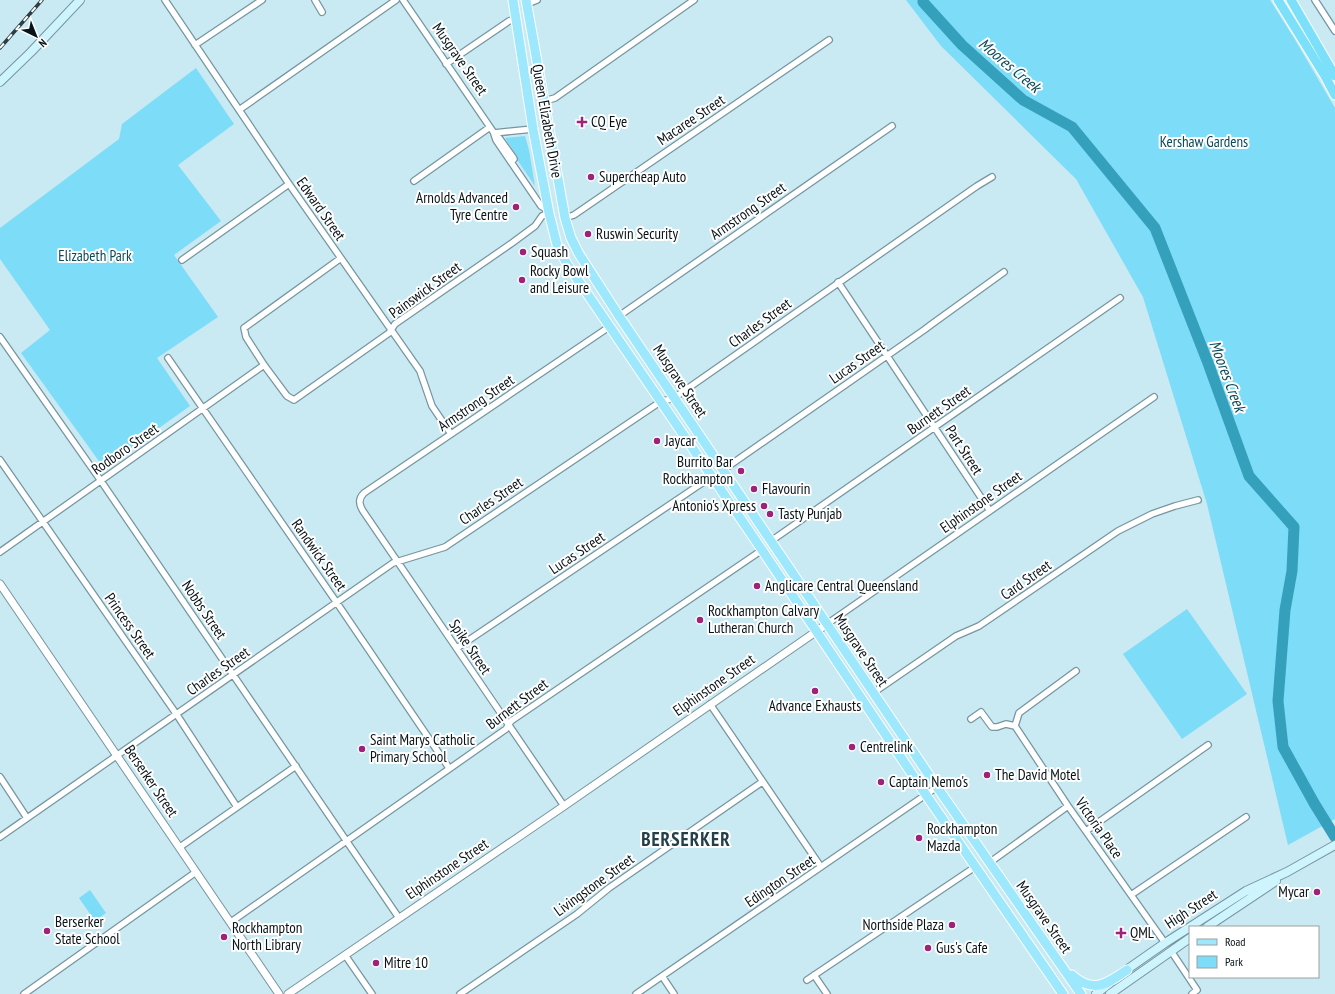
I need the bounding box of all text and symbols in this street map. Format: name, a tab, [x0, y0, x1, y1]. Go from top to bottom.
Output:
north arrow	[16, 16, 56, 56]
street label: Musgrave Street	[429, 19, 492, 99]
water label: Moores Creek	[975, 33, 1046, 98]
text: N	[36, 36, 50, 50]
street label: Queen Elizabeth Drive	[528, 63, 567, 179]
street label: Macaree Street	[653, 90, 728, 149]
place label: CQ Eye	[591, 112, 627, 131]
marker: CQ Eye	[576, 116, 588, 128]
park label: Kershaw Gardens	[1160, 132, 1248, 151]
place label: Supercheap Auto	[599, 167, 686, 186]
marker: Supercheap Auto	[586, 172, 596, 182]
street label: Edward Street	[293, 174, 350, 244]
street label: Armstrong Street	[706, 178, 789, 244]
place label: Arnolds Advanced Tyre Centre	[416, 188, 508, 224]
marker: Arnolds Advanced Tyre Centre	[511, 202, 521, 212]
place label: Ruswin Security	[596, 224, 678, 243]
marker: Ruswin Security	[583, 229, 593, 239]
place label: Squash	[531, 242, 568, 261]
park label: Elizabeth Park	[58, 246, 132, 265]
marker: Squash	[518, 247, 528, 257]
street label: Painswick Street	[385, 257, 464, 322]
place label: Rocky Bowl and Leisure	[530, 261, 589, 297]
marker: Rocky Bowl and Leisure	[517, 275, 527, 285]
street label: Charles Street	[725, 294, 795, 352]
street label: Lucas Street	[825, 336, 888, 387]
water label: Moores Creek	[1205, 338, 1251, 416]
street label: Musgrave Street	[649, 341, 712, 421]
street label: Armstrong Street	[434, 370, 518, 435]
street label: Burnett Street	[903, 381, 974, 438]
street label: Rodboro Street	[88, 419, 162, 479]
street label: Part Street	[941, 421, 987, 478]
place label: Jaycar	[664, 431, 697, 450]
marker: Jaycar	[652, 436, 662, 446]
place label: Burrito Bar Rockhampton	[663, 452, 734, 488]
marker: Burrito Bar Rockhampton	[736, 466, 746, 476]
street label: Elphinstone Street	[936, 466, 1025, 537]
street label: Charles Street	[455, 472, 526, 529]
place label: Flavourin	[762, 479, 810, 498]
marker: Flavourin	[749, 484, 759, 494]
place label: Antonio's Xpress	[672, 496, 756, 515]
marker: Antonio's Xpress	[759, 501, 769, 511]
place label: Tasty Punjab	[778, 504, 842, 523]
marker: Tasty Punjab	[765, 509, 775, 519]
street label: Randwick Street	[288, 515, 351, 594]
street label: Lucas Street	[545, 527, 608, 578]
street label: Card Street	[997, 555, 1055, 604]
place label: Anglicare Central Queensland	[765, 576, 918, 595]
street label: Nobbs Street	[178, 577, 231, 643]
marker: Anglicare Central Queensland	[752, 581, 762, 591]
street label: Princess Street	[101, 589, 160, 662]
place label: Rockhampton Calvary Lutheran Church	[708, 601, 819, 637]
street label: Musgrave Street	[830, 610, 893, 690]
marker: Rockhampton Calvary Lutheran Church	[695, 615, 705, 625]
street label: Spike Street	[445, 616, 496, 678]
street label: Charles Street	[183, 642, 253, 699]
street label: Elphinstone Street	[669, 649, 758, 720]
street label: Burnett Street	[482, 674, 552, 733]
marker: Advance Exhausts	[810, 686, 820, 696]
place label: Advance Exhausts	[769, 696, 861, 715]
place label: Saint Marys Catholic Primary School	[370, 730, 476, 766]
place label: Centrelink	[860, 737, 913, 756]
street label: Berserker Street	[120, 741, 182, 820]
marker: Centrelink	[847, 742, 857, 752]
marker: Saint Marys Catholic Primary School	[357, 744, 367, 754]
place label: The David Motel	[995, 765, 1081, 784]
marker: The David Motel	[982, 770, 992, 780]
place label: Captain Nemo's	[889, 772, 968, 791]
marker: Captain Nemo's	[876, 777, 886, 787]
street label: Victoria Place	[1071, 793, 1127, 862]
place label: Rockhampton Mazda	[927, 819, 997, 855]
district label: BERSERKER	[641, 827, 731, 851]
marker: Rockhampton Mazda	[914, 833, 924, 843]
street label: Elphinstone Street	[402, 834, 492, 903]
street label: Livingstone Street	[550, 849, 637, 920]
street label: Edington Street	[741, 850, 818, 911]
street label: Musgrave Street	[1013, 877, 1076, 957]
place label: Mycar	[1278, 882, 1310, 901]
street label: High Street	[1161, 885, 1220, 933]
marker: Mycar	[1312, 887, 1322, 897]
place label: Berserker State School	[55, 912, 120, 948]
place label: Northside Plaza	[862, 915, 944, 934]
place label: Rockhampton North Library	[232, 918, 302, 954]
marker: Northside Plaza	[947, 920, 957, 930]
place label: QML	[1130, 923, 1155, 942]
marker: Berserker State School	[42, 926, 52, 936]
legend	[1189, 926, 1319, 978]
marker: QML	[1115, 927, 1127, 939]
marker: Rockhampton North Library	[219, 932, 229, 942]
text: Road	[1225, 934, 1245, 949]
place label: Gus's Cafe	[936, 938, 988, 957]
marker: Gus's Cafe	[923, 943, 933, 953]
place label: Mitre 10	[384, 953, 428, 972]
text: Park	[1225, 954, 1243, 969]
marker: Mitre 10	[371, 958, 381, 968]

